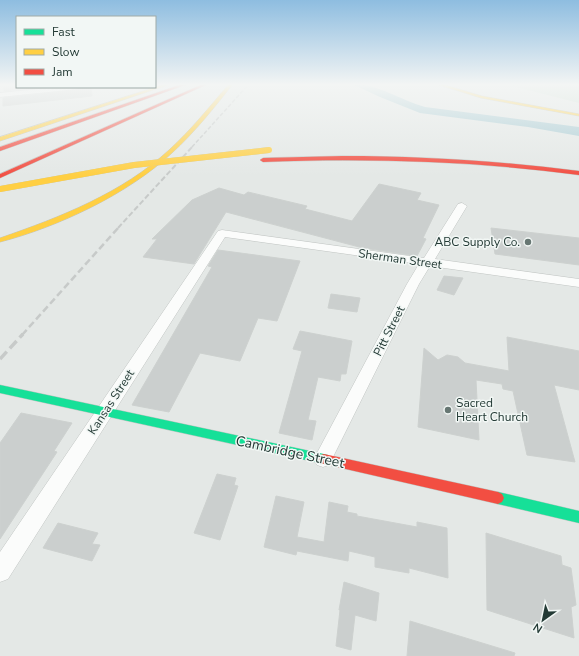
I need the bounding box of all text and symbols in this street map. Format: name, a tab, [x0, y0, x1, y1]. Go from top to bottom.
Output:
legend	[16, 16, 156, 88]
text: Fast	[52, 24, 75, 40]
text: Slow	[52, 44, 80, 60]
text: Jam	[51, 64, 73, 80]
place label: ABC Supply Co.	[434, 234, 520, 250]
marker: ABC Supply Co.	[523, 237, 533, 247]
street label: Sherman Street	[357, 245, 444, 273]
street label: Pitt Street	[370, 302, 409, 359]
street label: Kansas Street	[84, 366, 138, 438]
place label: Sacred Heart Church	[456, 395, 528, 425]
marker: Sacred Heart Church	[443, 405, 453, 415]
street label: Cambridge Street	[234, 431, 346, 473]
north arrow	[523, 600, 563, 640]
text: N	[530, 619, 545, 636]

